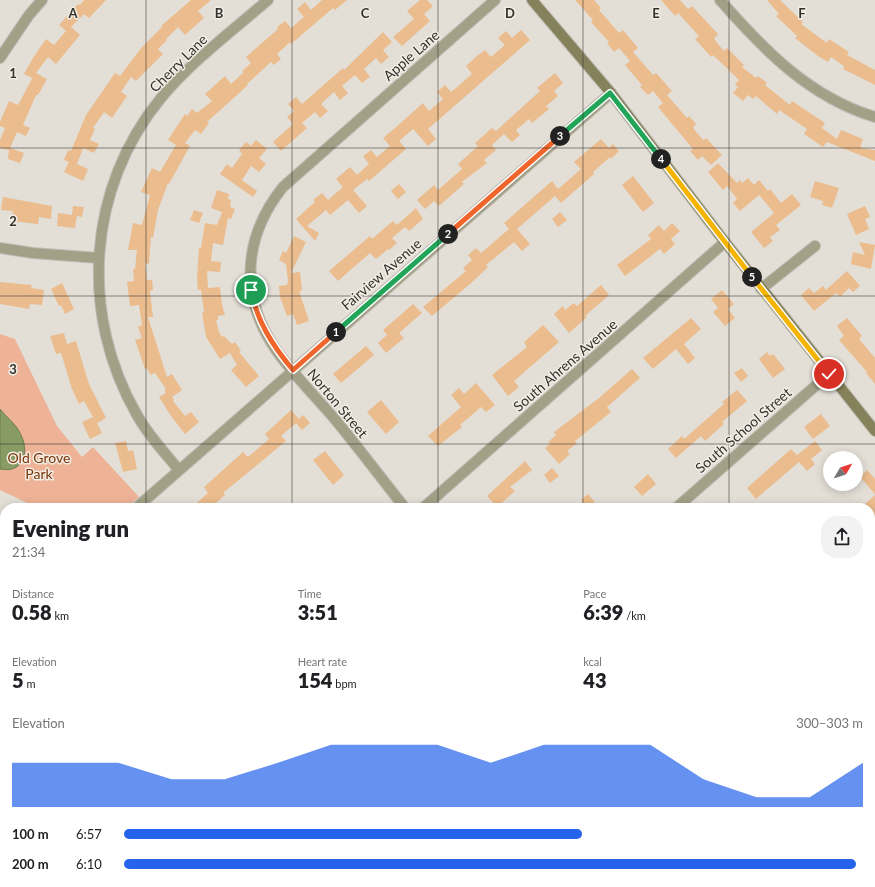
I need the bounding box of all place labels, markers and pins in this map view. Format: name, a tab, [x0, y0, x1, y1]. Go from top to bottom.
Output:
pin: 3	[550, 126, 570, 146]
pin: 4	[651, 149, 671, 169]
pin: 2	[438, 224, 458, 244]
pin: 5	[742, 267, 762, 287]
pin	[234, 273, 268, 307]
pin: 1	[326, 322, 346, 342]
pin	[812, 357, 846, 391]

